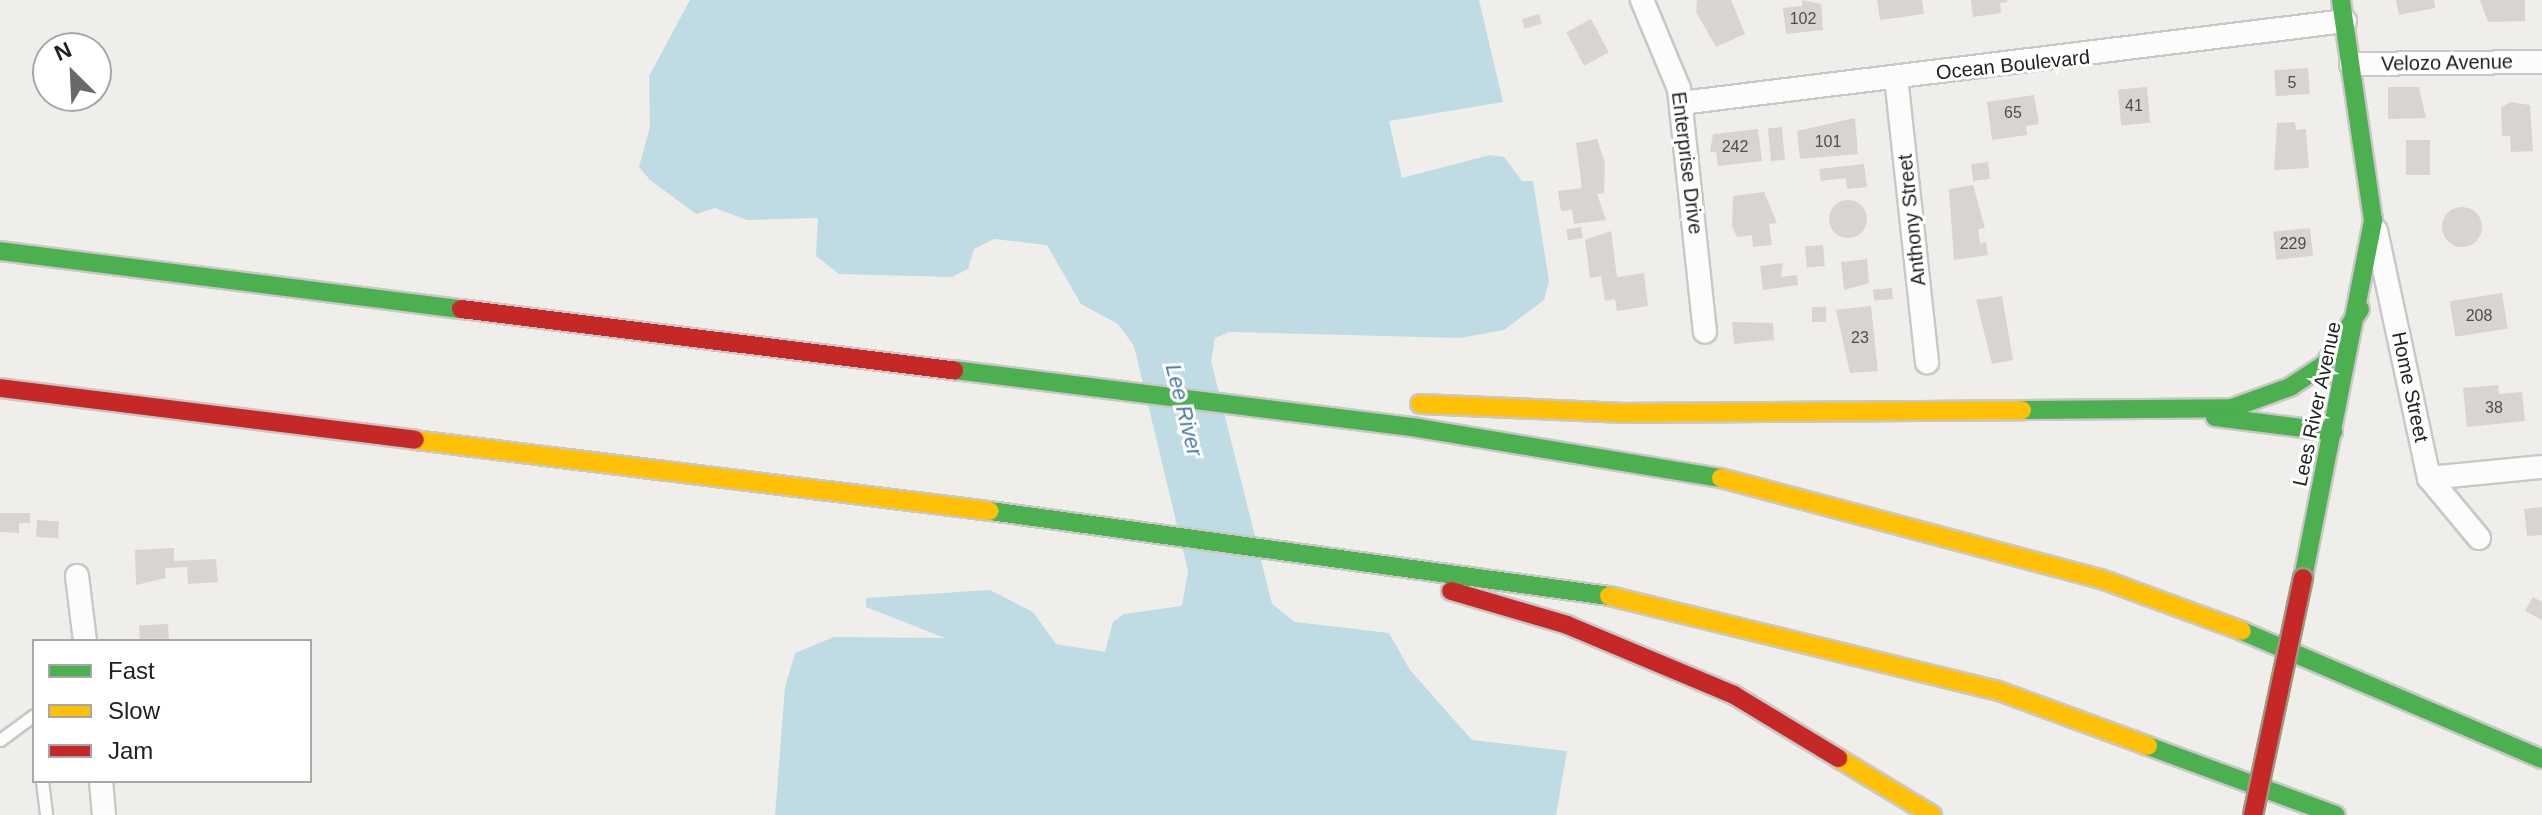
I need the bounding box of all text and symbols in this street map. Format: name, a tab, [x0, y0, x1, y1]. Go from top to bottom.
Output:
house number: 102	[1790, 9, 1816, 29]
north arrow	[32, 32, 112, 112]
text: N	[50, 37, 75, 66]
street label: Ocean Boulevard	[1935, 45, 2091, 85]
street label: Velozo Avenue	[2380, 50, 2514, 76]
house number: 5	[2288, 73, 2296, 93]
street label: Enterprise Drive	[1666, 90, 1708, 236]
house number: 41	[2125, 96, 2143, 116]
house number: 65	[2004, 103, 2022, 123]
house number: 101	[1815, 132, 1841, 152]
house number: 242	[1722, 137, 1748, 157]
street label: Anthony Street	[1893, 153, 1931, 287]
house number: 229	[2280, 234, 2306, 254]
house number: 208	[2466, 306, 2492, 326]
street label: Lees River Avenue	[2288, 319, 2346, 489]
house number: 23	[1851, 328, 1869, 348]
street label: Home Street	[2387, 330, 2433, 444]
water label: Lee River	[1160, 361, 1208, 459]
house number: 38	[2485, 398, 2503, 418]
legend	[32, 639, 312, 783]
text: Fast	[108, 657, 155, 684]
text: Slow	[108, 697, 160, 724]
text: Jam	[108, 737, 153, 764]

